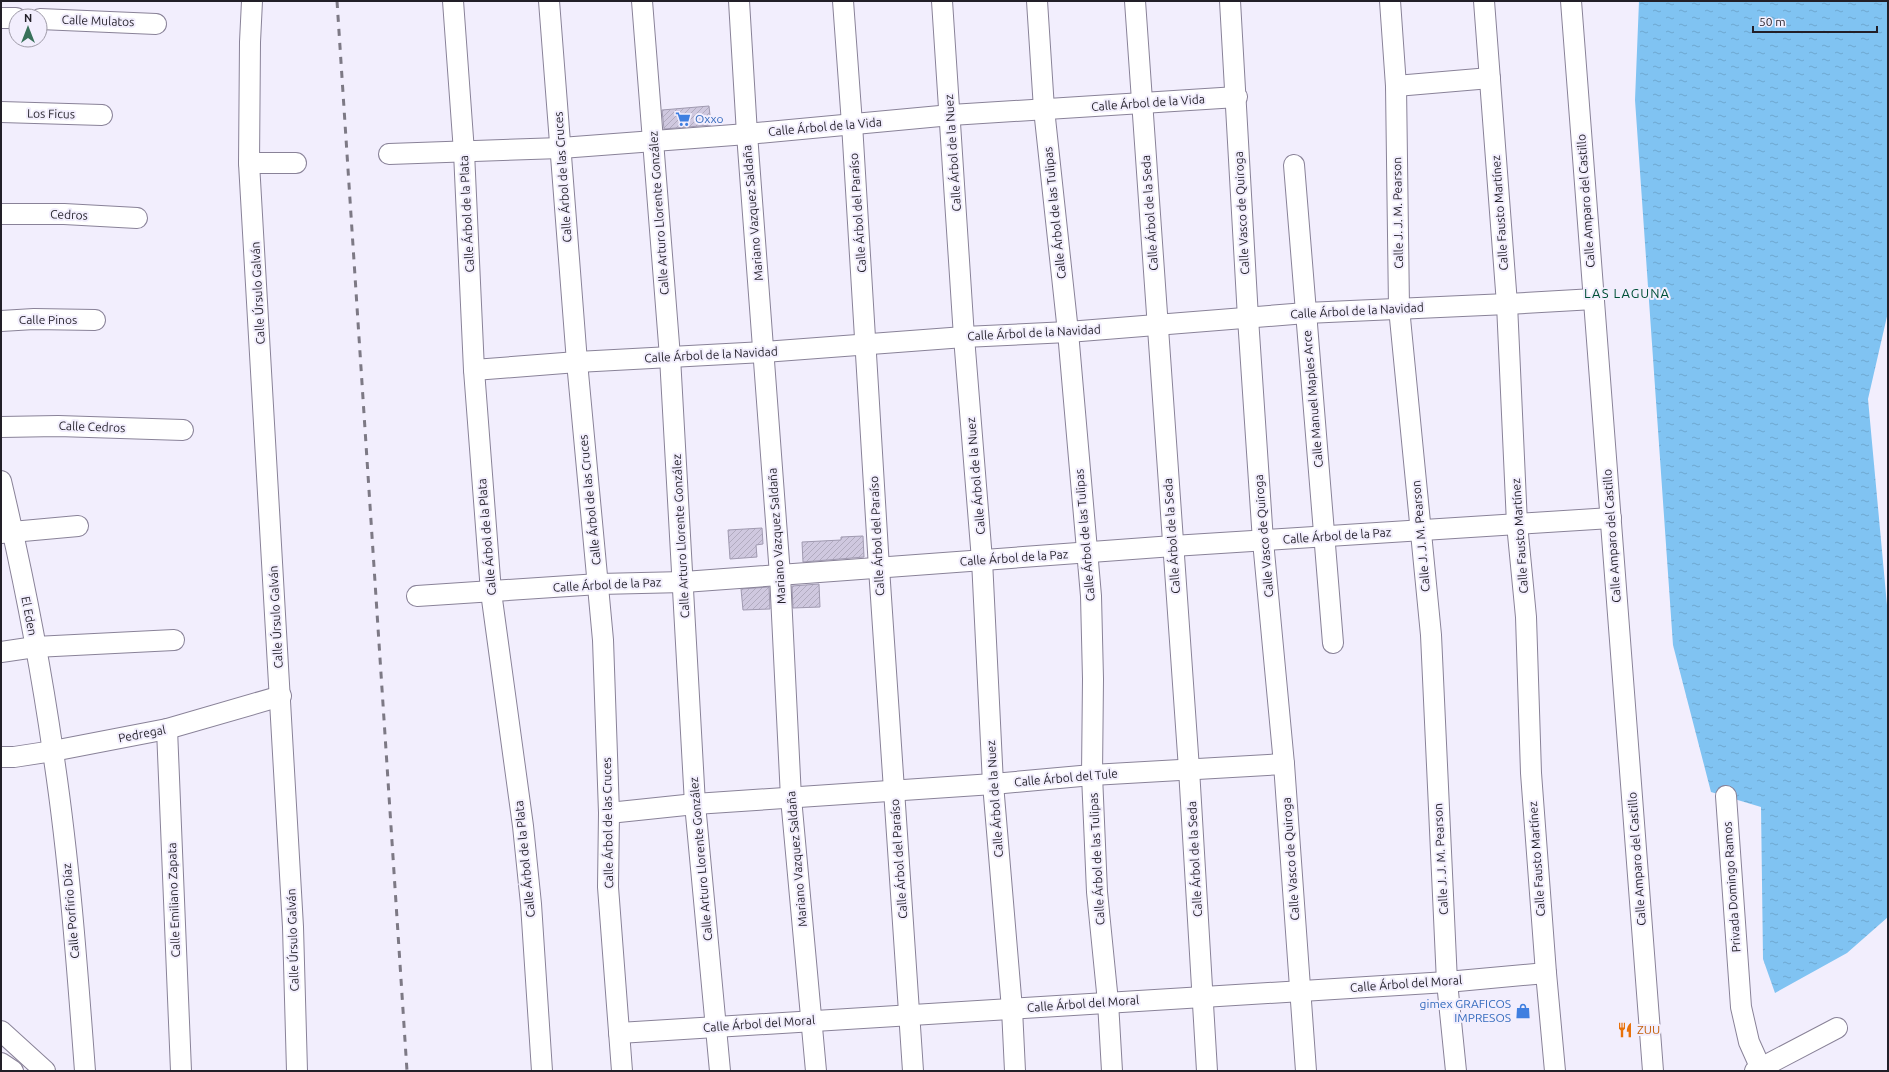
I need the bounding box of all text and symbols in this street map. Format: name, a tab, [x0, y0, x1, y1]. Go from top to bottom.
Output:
north arrow	[8, 8, 48, 48]
scale bar	[1753, 8, 1877, 34]
text: N	[24, 12, 32, 24]
street label: Calle Mulatos	[61, 13, 135, 28]
text: 50 m	[1759, 15, 1786, 28]
street label: Calle Árbol de la Vida	[1091, 92, 1205, 113]
street label: Calle Árbol de la Nuez	[942, 93, 963, 212]
street label: Los Ficus	[27, 107, 75, 120]
supermarket icon: Oxxo	[674, 110, 692, 128]
street label: Calle Árbol de las Cruces	[551, 111, 574, 243]
place label: Oxxo	[695, 112, 724, 125]
street label: Calle Árbol de la Vida	[768, 115, 882, 138]
street label: Calle Arturo Llorente González	[646, 130, 671, 296]
street label: Calle Amparo del Castillo	[1574, 134, 1597, 268]
street label: Mariano Vazquez Saldaña	[740, 145, 765, 282]
street label: Calle Árbol de las Tulipas	[1041, 146, 1068, 280]
street label: Calle Vasco de Quiroga	[1232, 151, 1251, 275]
street label: Calle Árbol del Paraíso	[847, 153, 868, 273]
street label: Calle Fausto Martínez	[1489, 154, 1510, 271]
street label: Calle Árbol de la Plata	[457, 155, 476, 273]
street label: Calle Árbol de la Seda	[1139, 155, 1160, 271]
street label: Calle J. J. M. Pearson	[1390, 157, 1405, 269]
street label: Cedros	[50, 207, 88, 222]
street label: Calle Úrsulo Galván	[248, 241, 267, 345]
district label: LAS LAGUNA	[1584, 286, 1670, 300]
street label: Calle Árbol de la Navidad	[1290, 301, 1424, 320]
street label: Calle Pinos	[19, 313, 77, 326]
street label: Calle Árbol de la Navidad	[967, 323, 1101, 342]
street label: Calle Manuel Maples Arce	[1300, 330, 1325, 468]
street label: Calle Árbol de la Navidad	[644, 345, 778, 364]
street label: Calle Árbol de la Nuez	[964, 416, 987, 535]
street label: Calle Cedros	[58, 419, 126, 434]
street label: Calle Árbol de las Cruces	[576, 434, 603, 566]
street label: Calle Arturo Llorente González	[670, 453, 691, 619]
street label: Mariano Vazquez Saldaña	[765, 468, 788, 605]
street label: Calle Árbol de las Tulipas	[1072, 468, 1097, 602]
street label: Calle Amparo del Castillo	[1600, 469, 1623, 603]
street label: Calle Vasco de Quiroga	[1252, 474, 1275, 598]
street label: Calle Árbol del Paraíso	[867, 476, 886, 596]
street label: Calle Fausto Martínez	[1509, 477, 1530, 594]
street label: Calle Árbol de la Plata	[475, 478, 498, 596]
street label: Calle Árbol de la Seda	[1161, 478, 1182, 594]
street label: Calle J. J. M. Pearson	[1409, 480, 1432, 592]
street label: Calle Árbol de la Paz	[1282, 525, 1392, 546]
street label: Calle Árbol de la Paz	[959, 547, 1069, 568]
street label: Calle Úrsulo Galván	[266, 565, 285, 669]
street label: Calle Árbol de la Paz	[552, 575, 662, 594]
street label: El Eden	[19, 595, 40, 637]
street label: Pedregal	[117, 723, 167, 744]
street label: Calle Árbol de la Nuez	[984, 739, 1005, 858]
street label: Calle Árbol de las Cruces	[600, 757, 615, 889]
street label: Calle Árbol del Tule	[1014, 766, 1118, 789]
street label: Calle Arturo Llorente González	[687, 776, 714, 942]
street label: Mariano Vazquez Saldaña	[784, 791, 809, 928]
street label: Calle Árbol de las Tulipas	[1087, 792, 1106, 926]
street label: Calle Amparo del Castillo	[1625, 792, 1648, 926]
street label: Calle Vasco de Quiroga	[1280, 797, 1301, 921]
street label: Calle Árbol del Paraíso	[888, 799, 909, 919]
street label: Calle Árbol de la Plata	[512, 800, 537, 918]
street label: Calle Fausto Martínez	[1526, 800, 1547, 917]
street label: Calle Árbol de la Seda	[1185, 801, 1204, 917]
street label: Calle J. J. M. Pearson	[1431, 803, 1450, 915]
street label: Privada Domingo Ramos	[1720, 821, 1743, 953]
street label: Calle Emiliano Zapata	[165, 842, 182, 958]
street label: Calle Porfirio Díaz	[60, 862, 81, 959]
street label: Calle Úrsulo Galván	[284, 888, 301, 992]
street label: Calle Árbol del Moral	[1349, 973, 1462, 994]
street label: Calle Árbol del Moral	[1026, 993, 1139, 1014]
place label: gimex GRAFICOS IMPRESOS	[1420, 997, 1511, 1024]
shop icon: gimex GRAFICOS IMPRESOS	[1514, 1002, 1532, 1020]
street label: Calle Árbol del Moral	[702, 1013, 815, 1034]
restaurant icon: ZUU	[1616, 1021, 1634, 1039]
place label: ZUU	[1637, 1023, 1660, 1036]

